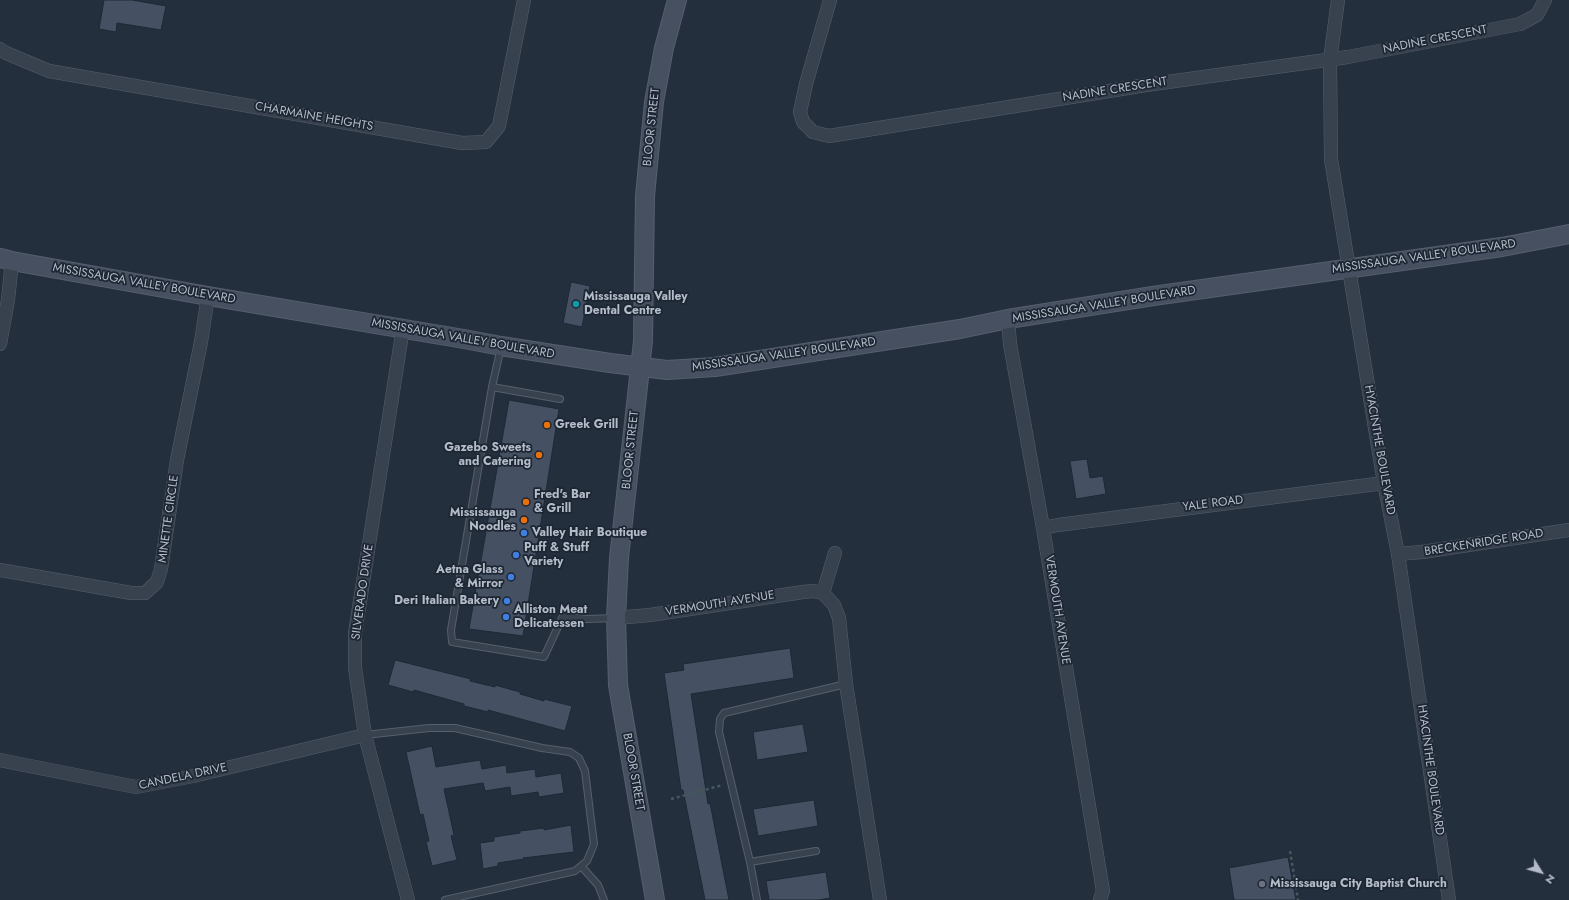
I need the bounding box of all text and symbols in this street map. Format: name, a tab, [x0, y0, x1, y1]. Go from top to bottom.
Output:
street label: NADINE CRESCENT	[1382, 23, 1488, 57]
street label: NADINE CRESCENT	[1062, 75, 1168, 105]
street label: BLOOR STREET	[641, 87, 663, 167]
street label: CHARMAINE HEIGHTS	[254, 100, 374, 134]
street label: MISSISSAUGA VALLEY BOULEVARD	[1331, 237, 1517, 277]
street label: MISSISSAUGA VALLEY BOULEVARD	[51, 261, 237, 307]
street label: MISSISSAUGA VALLEY BOULEVARD	[1011, 283, 1197, 327]
place label: Mississauga Valley Dental Centre	[584, 290, 687, 318]
marker: Mississauga Valley Dental Centre	[571, 299, 581, 309]
street label: MISSISSAUGA VALLEY BOULEVARD	[370, 316, 556, 362]
street label: MISSISSAUGA VALLEY BOULEVARD	[691, 335, 877, 375]
street label: HYACINTHE BOULEVARD	[1360, 384, 1398, 516]
street label: BLOOR STREET	[620, 410, 642, 490]
place label: Greek Grill	[555, 418, 618, 432]
marker: Greek Grill	[542, 420, 552, 430]
place label: Gazebo Sweets and Catering	[444, 441, 531, 469]
marker: Gazebo Sweets and Catering	[534, 450, 544, 460]
street label: MINETTE CIRCLE	[156, 474, 182, 564]
place label: Fred's Bar & Grill	[534, 488, 590, 516]
street label: YALE ROAD	[1182, 493, 1244, 515]
marker: Fred's Bar & Grill	[521, 497, 531, 507]
place label: Mississauga Noodles	[450, 506, 516, 534]
marker: Mississauga Noodles	[519, 515, 529, 525]
place label: Valley Hair Boutique	[532, 526, 647, 540]
street label: BRECKENRIDGE ROAD	[1424, 526, 1544, 560]
marker: Valley Hair Boutique	[519, 528, 529, 538]
place label: Puff & Stuff Variety	[524, 541, 589, 569]
street label: SILVERADO DRIVE	[349, 543, 377, 641]
marker: Puff & Stuff Variety	[511, 550, 521, 560]
street label: VERMOUTH AVENUE	[1041, 554, 1073, 666]
place label: Aetna Glass & Mirror	[436, 563, 503, 591]
marker: Aetna Glass & Mirror	[506, 572, 516, 582]
street label: VERMOUTH AVENUE	[664, 588, 776, 620]
place label: Deri Italian Bakery	[394, 594, 499, 608]
marker: Deri Italian Bakery	[502, 596, 512, 606]
place label: Alliston Meat Delicatessen	[514, 603, 587, 631]
marker: Alliston Meat Delicatessen	[501, 612, 511, 622]
street label: HYACINTHE BOULEVARD	[1414, 704, 1446, 836]
street label: BLOOR STREET	[619, 732, 647, 812]
street label: CANDELA DRIVE	[138, 761, 228, 793]
north arrow	[1521, 852, 1561, 892]
text: N	[1542, 871, 1560, 888]
place label: Mississauga City Baptist Church	[1270, 877, 1447, 891]
marker: Mississauga City Baptist Church	[1257, 879, 1267, 889]

